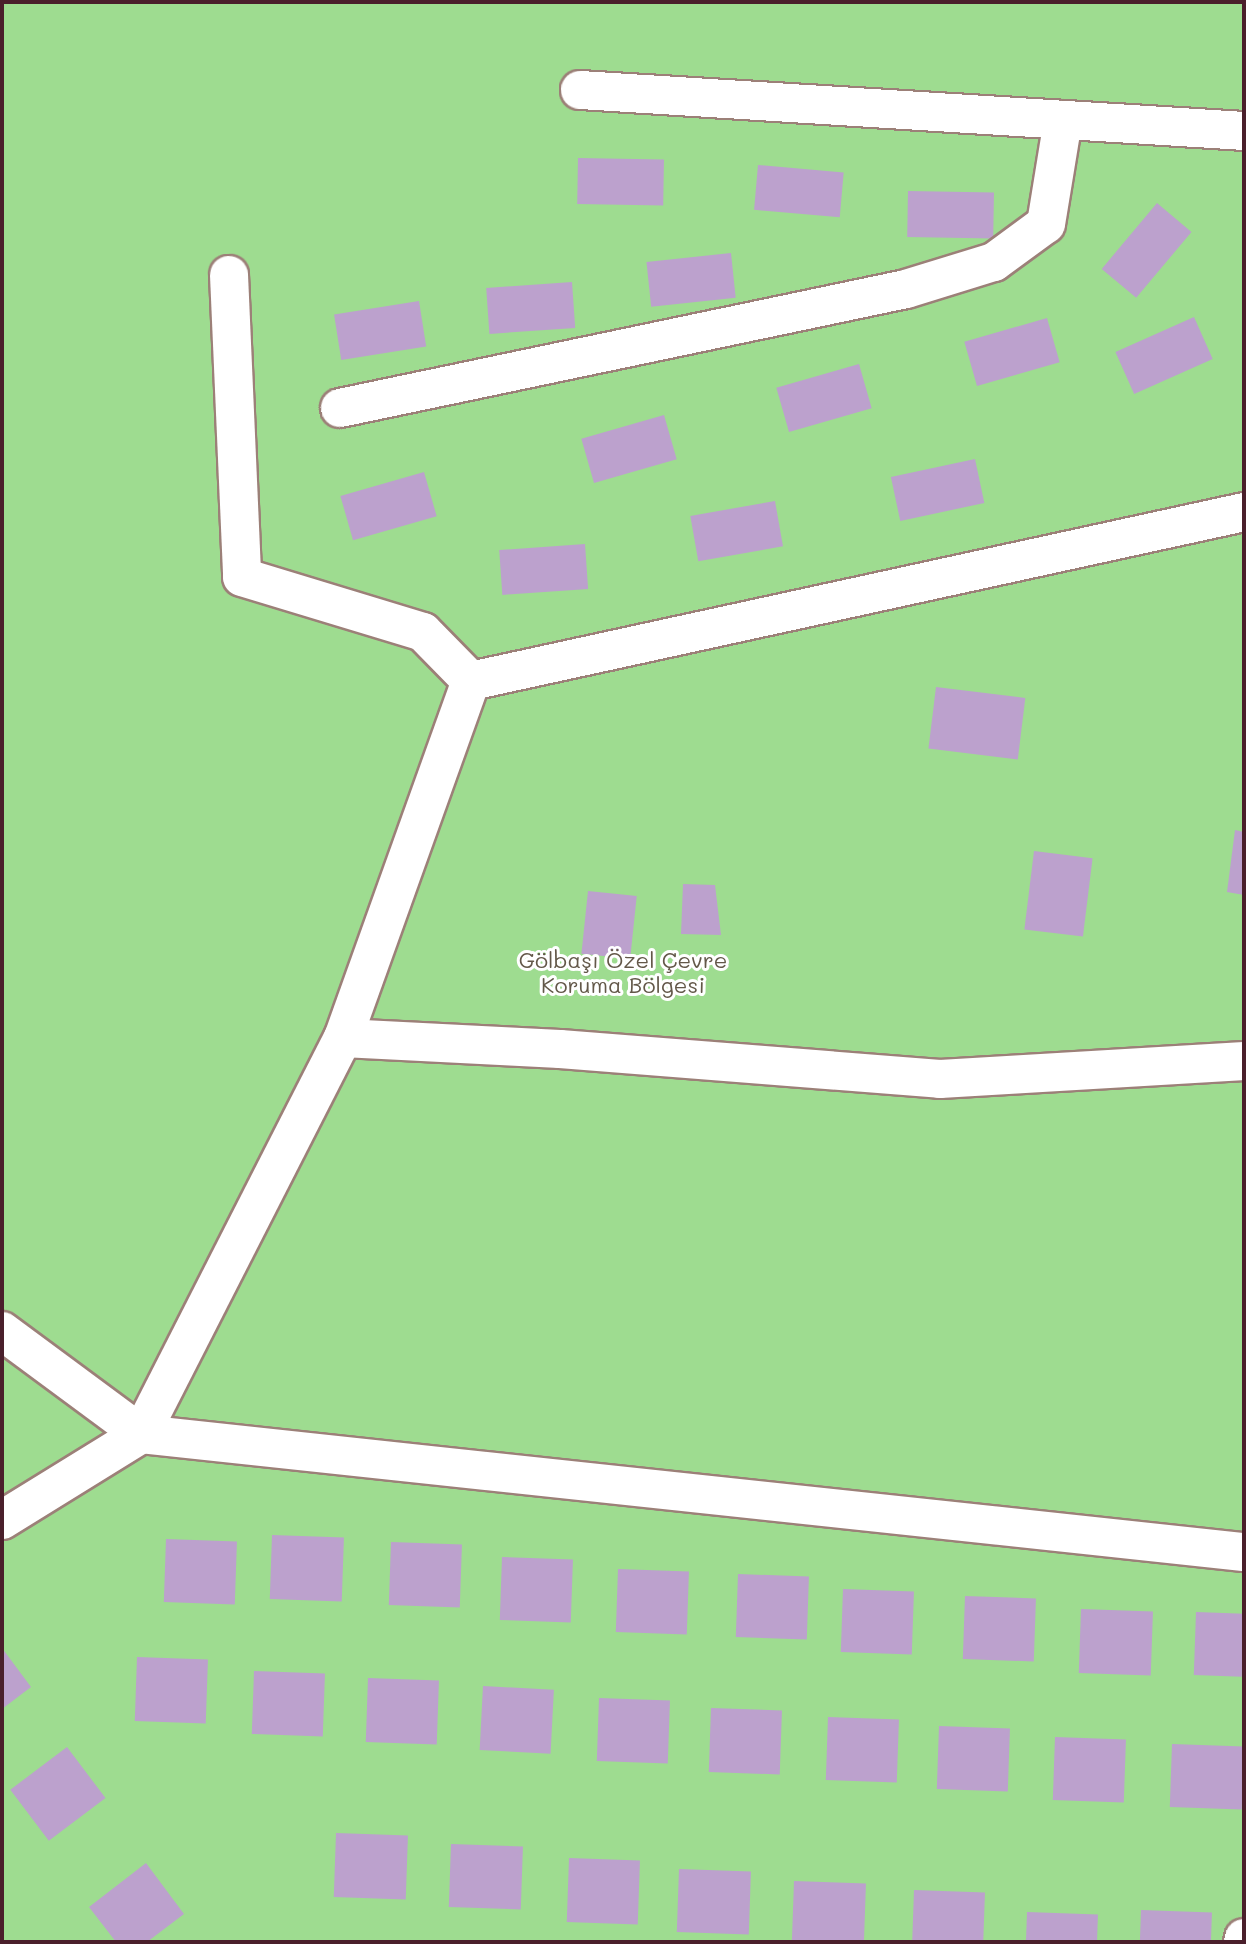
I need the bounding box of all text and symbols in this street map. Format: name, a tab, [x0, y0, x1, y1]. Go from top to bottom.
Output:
park label: Gölbaşı Özel Çevre Koruma Bölgesi	[519, 946, 727, 998]

